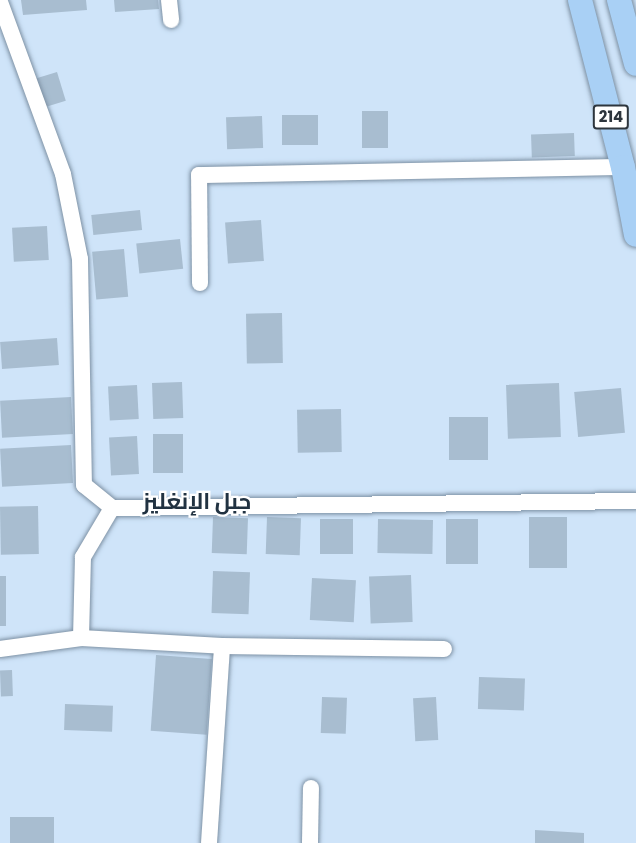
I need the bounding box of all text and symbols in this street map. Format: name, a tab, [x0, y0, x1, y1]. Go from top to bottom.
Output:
road number: 214	[592, 105, 630, 129]
district label: جبل الإنغليز	[143, 489, 251, 515]

